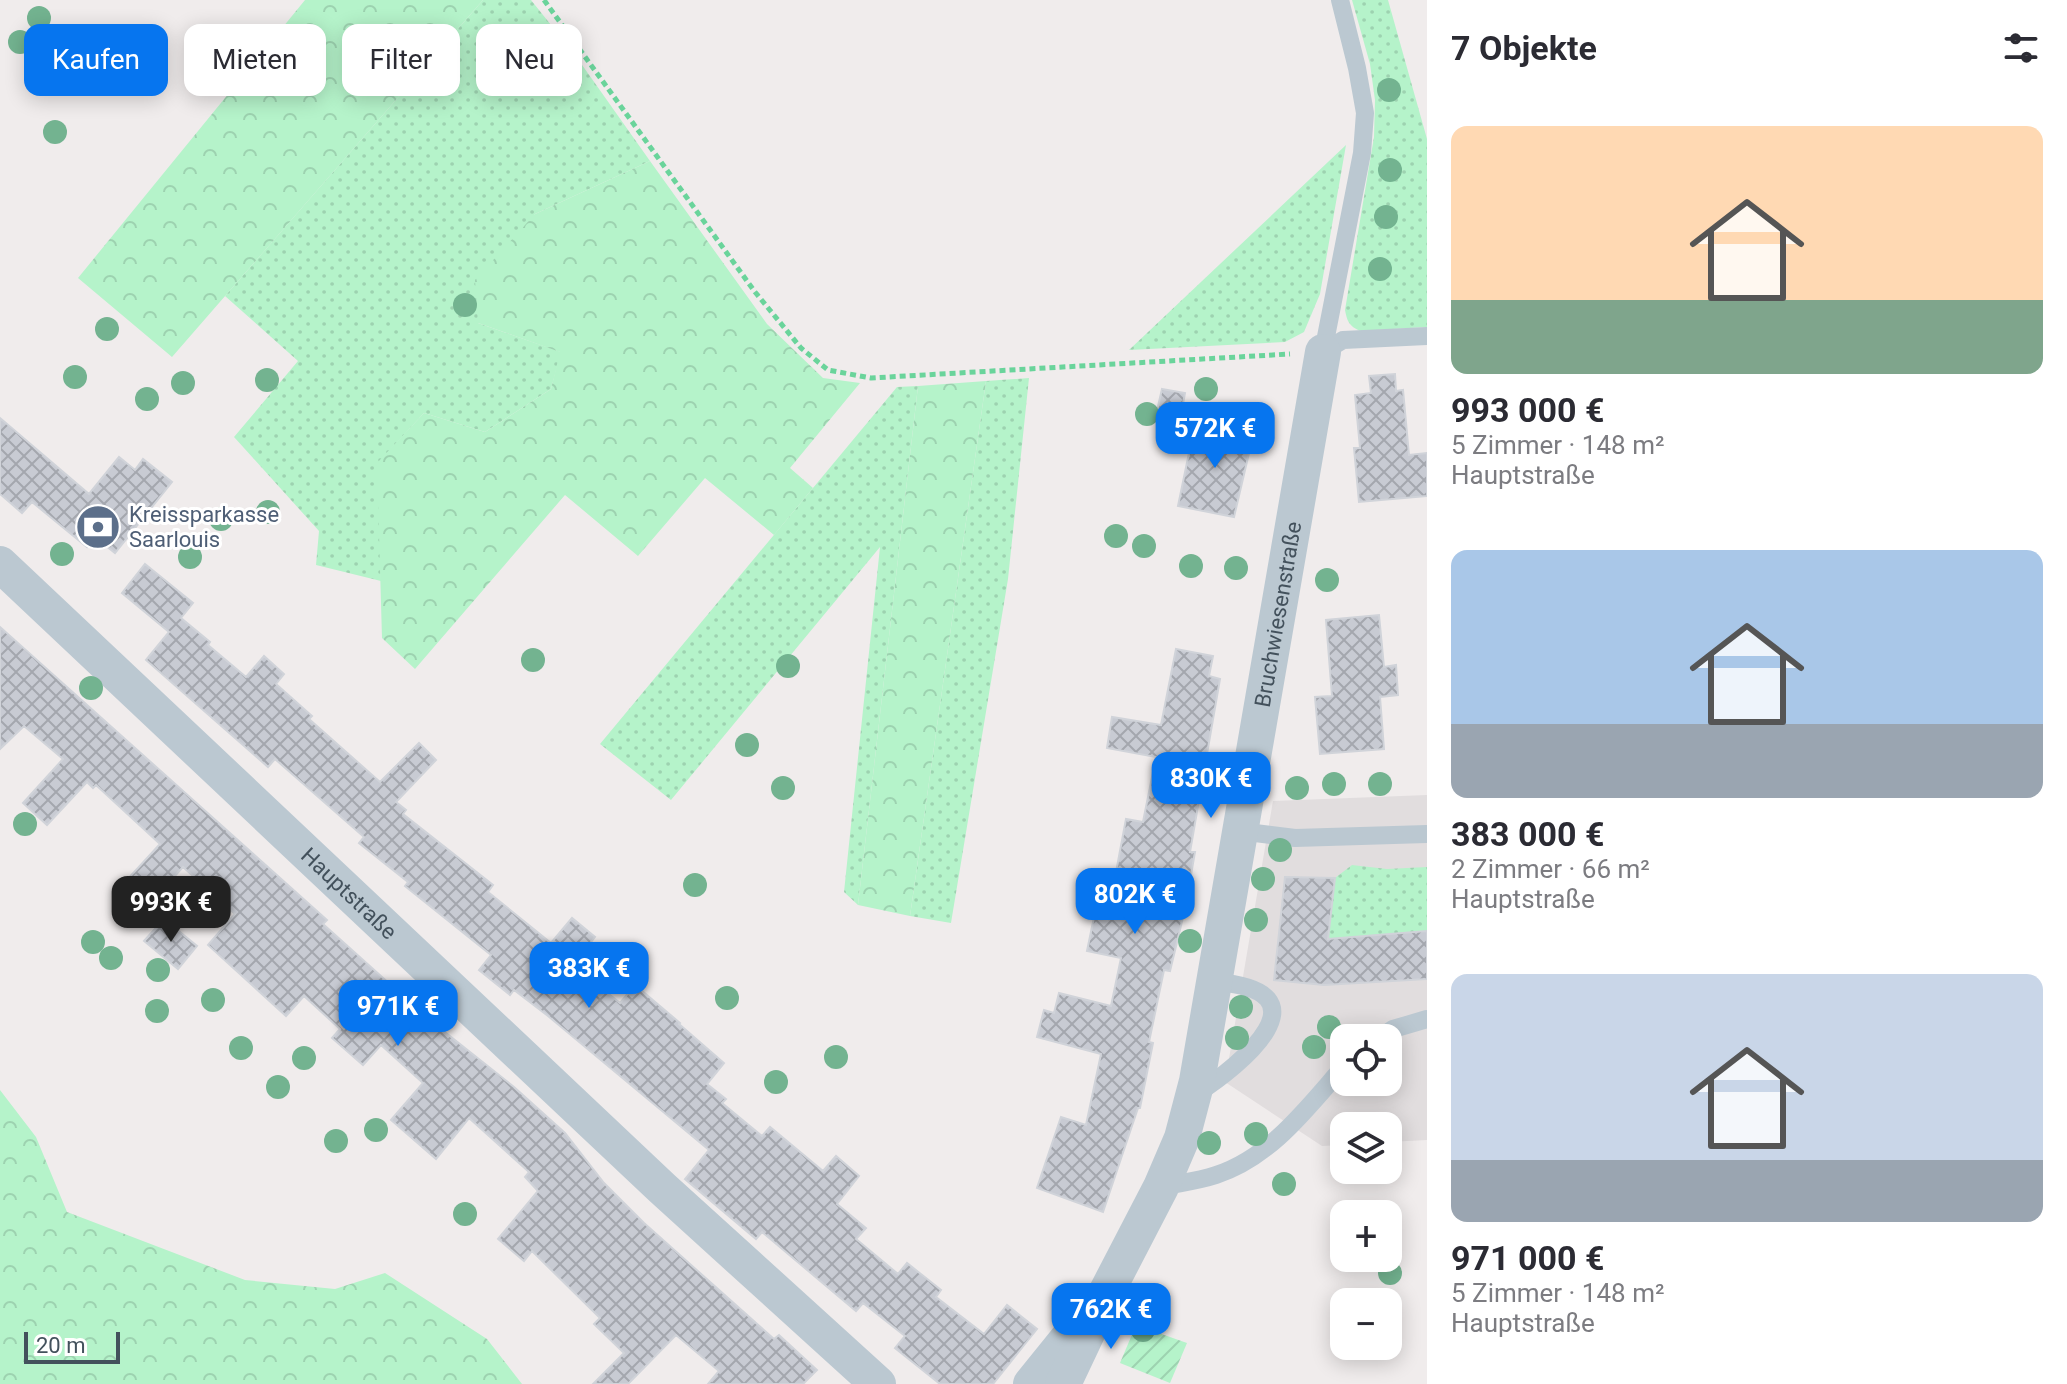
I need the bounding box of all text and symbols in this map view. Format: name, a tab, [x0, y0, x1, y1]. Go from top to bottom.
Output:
chip: Kaufen	[24, 24, 168, 96]
chip: Mieten	[184, 24, 326, 96]
chip: Filter	[342, 24, 460, 96]
chip: Neu	[476, 24, 582, 96]
icon: filters	[1999, 26, 2043, 70]
text: 7 Objekte	[1451, 28, 1597, 68]
icon: home	[1675, 178, 1819, 322]
text: 993 000 €	[1451, 390, 1604, 430]
pin: 572K €	[1150, 402, 1280, 470]
text: 572K €	[1174, 413, 1256, 443]
text: 5 Zimmer · 148 m²	[1451, 430, 1664, 460]
text: Hauptstraße	[1451, 460, 1595, 490]
place label: Kreissparkasse Saarlouis	[129, 502, 279, 552]
bank icon: Kreissparkasse Saarlouis	[74, 503, 122, 551]
street label: Bruchwiesenstraße	[1249, 519, 1306, 709]
icon: home	[1675, 602, 1819, 746]
pin: 830K €	[1146, 752, 1276, 820]
text: 830K €	[1170, 763, 1252, 793]
text: 383 000 €	[1451, 814, 1604, 854]
street label: Hauptstraße	[296, 842, 402, 944]
text: 2 Zimmer · 66 m²	[1451, 854, 1650, 884]
pin: 802K €	[1070, 868, 1200, 936]
pin: 993K €	[106, 876, 236, 944]
text: 802K €	[1094, 879, 1176, 909]
text: Hauptstraße	[1451, 884, 1595, 914]
text: 993K €	[130, 887, 212, 917]
pin: 383K €	[524, 942, 654, 1010]
text: 383K €	[548, 953, 630, 983]
pin: 971K €	[333, 980, 463, 1048]
text: 971K €	[357, 991, 439, 1021]
map controls	[1330, 1024, 1402, 1360]
button: locate	[1330, 1024, 1402, 1096]
icon: home	[1675, 1026, 1819, 1170]
button: layers	[1330, 1112, 1402, 1184]
button: +	[1330, 1200, 1402, 1272]
text: 971 000 €	[1451, 1238, 1604, 1278]
text: 5 Zimmer · 148 m²	[1451, 1278, 1664, 1308]
pin: 762K €	[1046, 1283, 1176, 1351]
button: −	[1330, 1288, 1402, 1360]
text: 762K €	[1070, 1294, 1152, 1324]
text: Hauptstraße	[1451, 1308, 1595, 1338]
scale bar	[24, 1328, 120, 1364]
text: 20 m	[36, 1333, 85, 1358]

